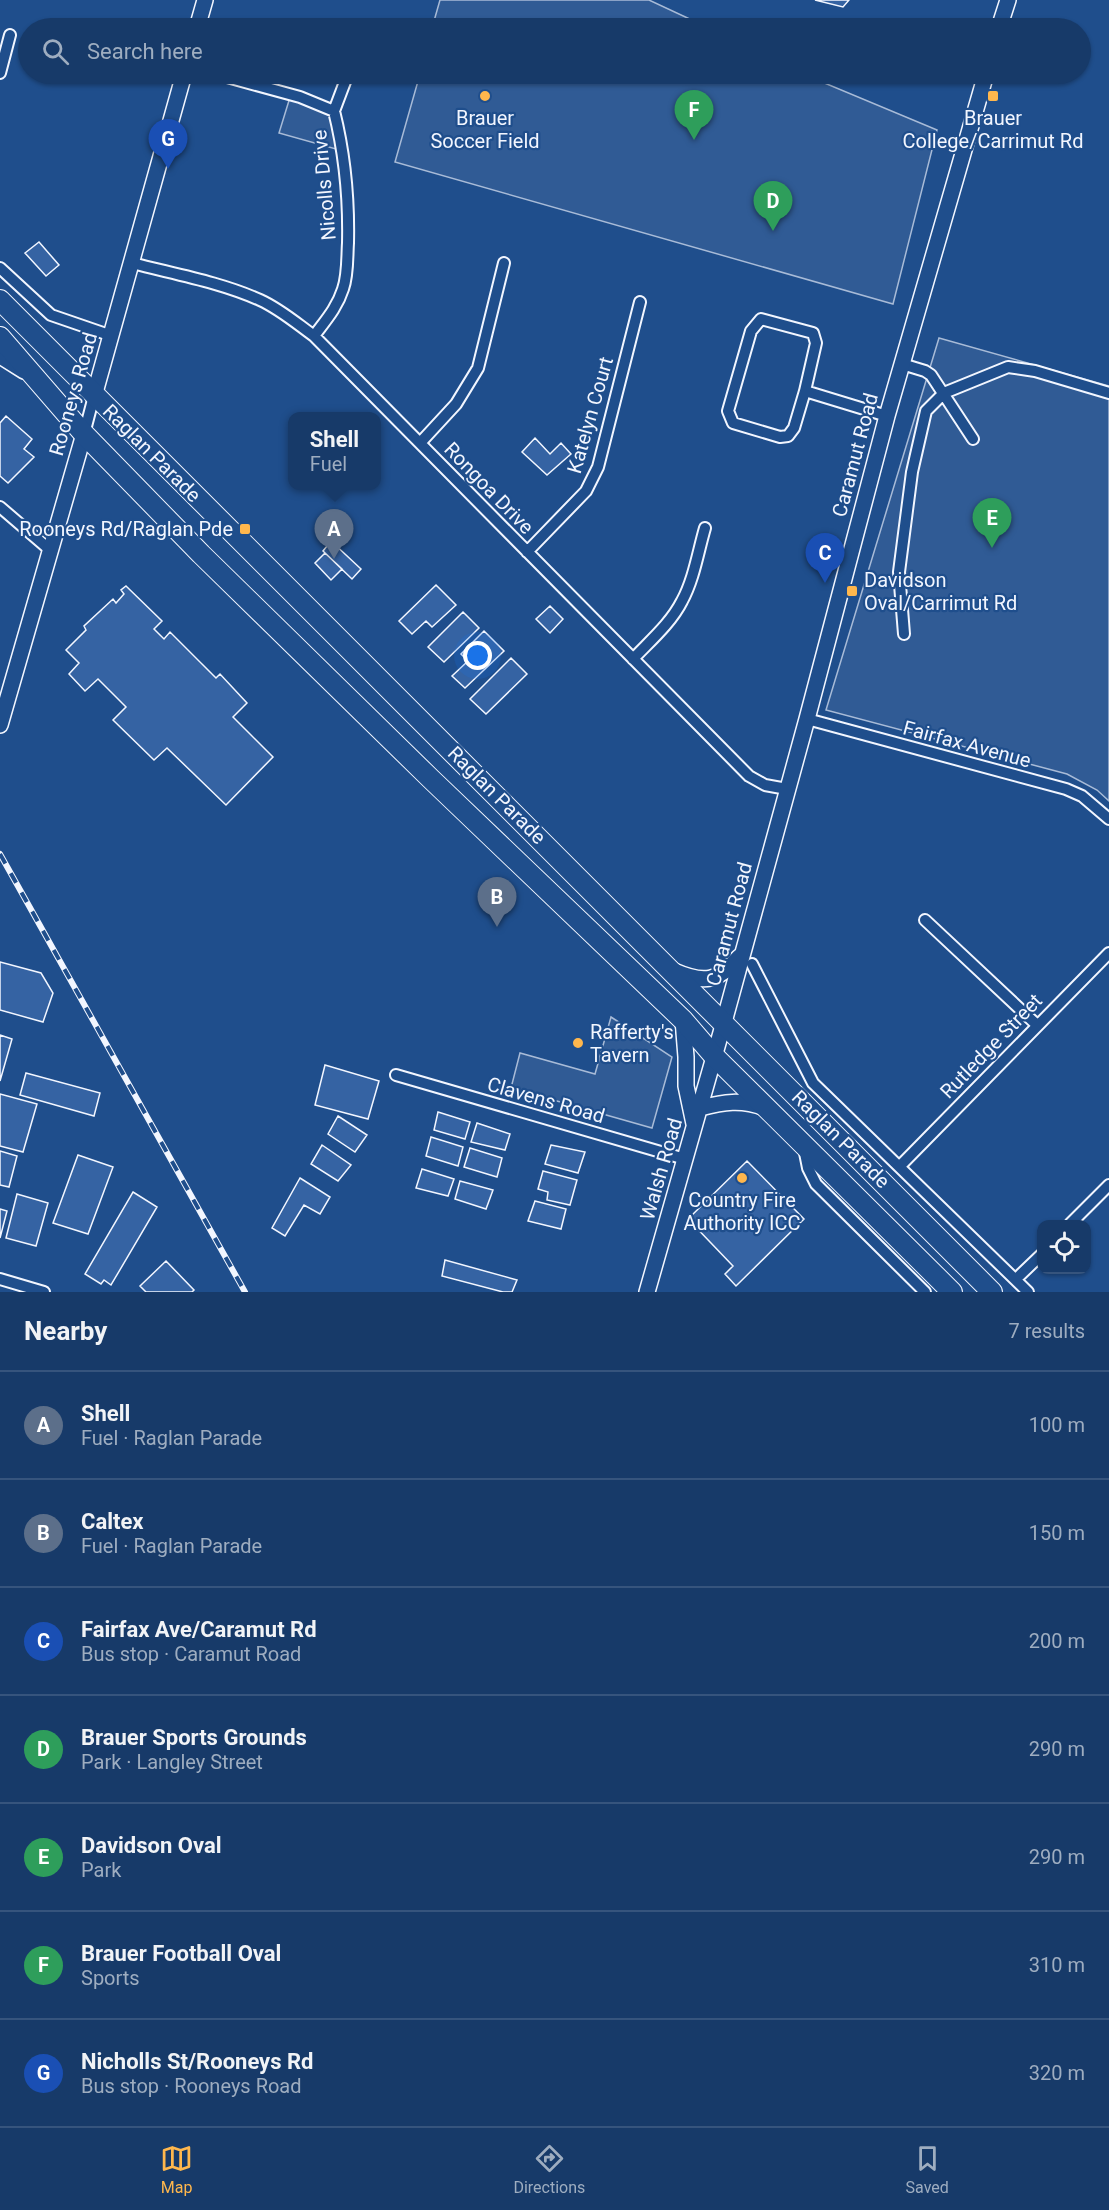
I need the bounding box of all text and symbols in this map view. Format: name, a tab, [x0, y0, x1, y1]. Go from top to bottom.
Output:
search box	[18, 18, 1091, 84]
icon: search	[39, 35, 72, 68]
text: Search here	[87, 39, 203, 64]
marker: Brauer Soccer Field	[478, 89, 492, 103]
marker: Brauer College/Carrimut Rd	[986, 89, 1000, 103]
pin: F	[674, 90, 714, 140]
place label: Brauer Soccer Field	[430, 106, 540, 153]
place label: Brauer College/Carrimut Rd	[903, 106, 1083, 153]
pin: G	[148, 120, 188, 169]
street label: Nicolls Drive	[307, 129, 341, 241]
pin: D	[754, 182, 792, 231]
street label: Rooneys Road	[44, 330, 102, 458]
street label: Katelyn Court	[562, 354, 618, 476]
street label: Caramut Road	[827, 390, 883, 520]
street label: Raglan Parade	[98, 399, 206, 507]
popup	[288, 412, 381, 490]
text: Shell	[310, 427, 359, 452]
street label: Rongoa Drive	[439, 437, 539, 539]
text: Fuel	[310, 452, 347, 476]
pin: E	[972, 498, 1012, 548]
pin: A	[314, 510, 354, 559]
place label: Rooneys Rd/Raglan Pde	[19, 517, 233, 541]
marker: Rooneys Rd/Raglan Pde	[238, 522, 252, 536]
pin: C	[806, 534, 844, 583]
place label: Davidson Oval/Carrimut Rd	[864, 568, 1017, 615]
marker: Davidson Oval/Carrimut Rd	[845, 584, 859, 598]
your location	[463, 641, 492, 670]
street label: Fairfax Avenue	[900, 715, 1034, 773]
street label: Raglan Parade	[443, 741, 551, 849]
street label: Caramut Road	[701, 859, 757, 989]
pin: B	[478, 878, 516, 927]
street label: Rutledge Street	[935, 989, 1047, 1103]
place label: Rafferty's Tavern	[590, 1020, 674, 1067]
marker: Rafferty's Tavern	[571, 1036, 585, 1050]
street label: Clavens Road	[485, 1072, 607, 1128]
street label: Raglan Parade	[787, 1085, 895, 1193]
street label: Walsh Road	[635, 1115, 687, 1223]
marker: Country Fire Authority ICC	[735, 1171, 749, 1185]
place label: Country Fire Authority ICC	[683, 1188, 801, 1235]
map controls	[1037, 1220, 1091, 1274]
button: locate	[1037, 1220, 1091, 1274]
text: Nearby	[24, 1316, 107, 1346]
text: 7 results	[1009, 1319, 1085, 1343]
text: Shell	[81, 1401, 130, 1426]
text: A	[37, 1413, 50, 1437]
text: 100 m	[1029, 1413, 1085, 1437]
text: Fuel · Raglan Parade	[81, 1426, 262, 1450]
text: Caltex	[81, 1509, 144, 1534]
text: B	[37, 1521, 50, 1545]
text: 150 m	[1029, 1521, 1085, 1545]
text: Fuel · Raglan Parade	[81, 1534, 262, 1558]
text: Fairfax Ave/Caramut Rd	[81, 1617, 317, 1642]
text: C	[37, 1629, 50, 1653]
text: 200 m	[1029, 1629, 1085, 1653]
text: Bus stop · Caramut Road	[81, 1642, 301, 1666]
text: Brauer Sports Grounds	[81, 1725, 307, 1750]
text: D	[37, 1737, 50, 1761]
text: 290 m	[1029, 1737, 1085, 1761]
text: Park · Langley Street	[81, 1750, 263, 1774]
text: Davidson Oval	[81, 1833, 222, 1858]
text: E	[38, 1845, 49, 1869]
text: 290 m	[1029, 1845, 1085, 1869]
text: Park	[81, 1858, 121, 1882]
text: Brauer Football Oval	[81, 1941, 281, 1966]
text: F	[38, 1953, 49, 1977]
text: 310 m	[1029, 1953, 1085, 1977]
text: Sports	[81, 1966, 140, 1990]
text: Nicholls St/Rooneys Rd	[81, 2049, 313, 2074]
text: G	[37, 2061, 50, 2085]
text: 320 m	[1029, 2061, 1085, 2085]
text: Bus stop · Rooneys Road	[81, 2074, 302, 2098]
tab: Map	[160, 2142, 193, 2197]
tab: Directions	[513, 2142, 585, 2197]
tab: Saved	[906, 2142, 949, 2197]

